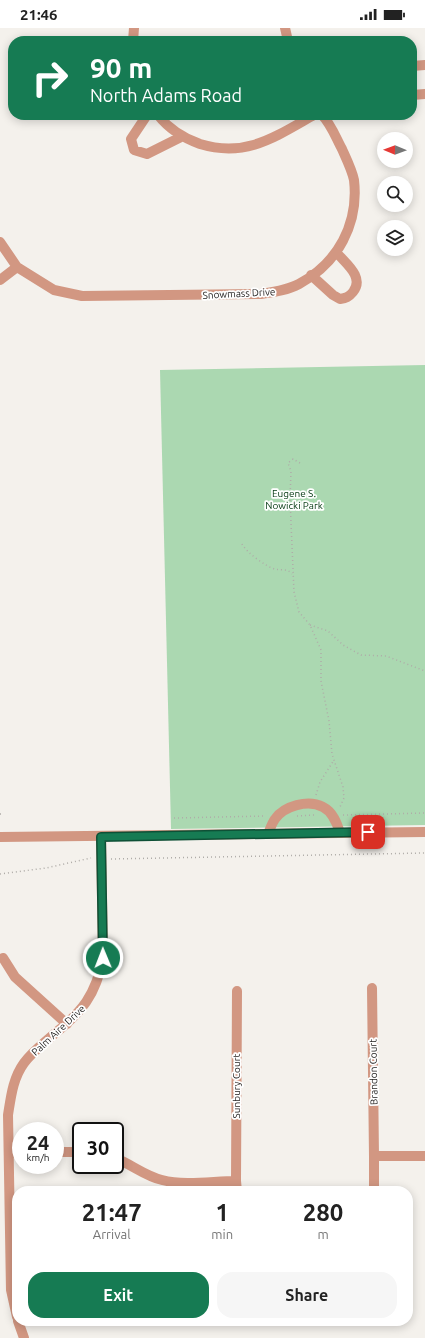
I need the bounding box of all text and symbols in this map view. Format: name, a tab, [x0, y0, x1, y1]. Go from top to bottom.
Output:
text: 21:46	[20, 6, 58, 23]
icon: right	[24, 52, 76, 104]
text: 90 m	[90, 52, 152, 83]
text: North Adams Road	[90, 85, 242, 105]
north arrow	[377, 132, 413, 168]
map controls	[377, 132, 413, 256]
button: search	[377, 176, 413, 212]
button: layers	[377, 220, 413, 256]
street label: Snowmass Drive	[202, 286, 276, 301]
park label: Eugene S. Nowicki Park	[265, 488, 323, 511]
pin	[351, 815, 385, 849]
icon: arrive	[357, 821, 379, 843]
position arrow	[82, 937, 124, 979]
street label: Palm Aire Drive	[29, 1003, 87, 1058]
street label: Brandon Court	[367, 1039, 380, 1105]
street label: Sunbury Court	[231, 1054, 242, 1118]
speed limit sign: 30	[72, 1122, 124, 1174]
text: 24	[27, 1131, 49, 1154]
text: km/h	[26, 1152, 50, 1163]
text: 21:47	[82, 1199, 142, 1226]
text: 1	[215, 1199, 229, 1226]
text: 280	[303, 1199, 343, 1226]
text: Arrival	[93, 1227, 131, 1241]
text: min	[211, 1227, 233, 1241]
text: m	[317, 1227, 329, 1241]
button: Exit	[28, 1272, 209, 1318]
button: Share	[217, 1272, 397, 1318]

